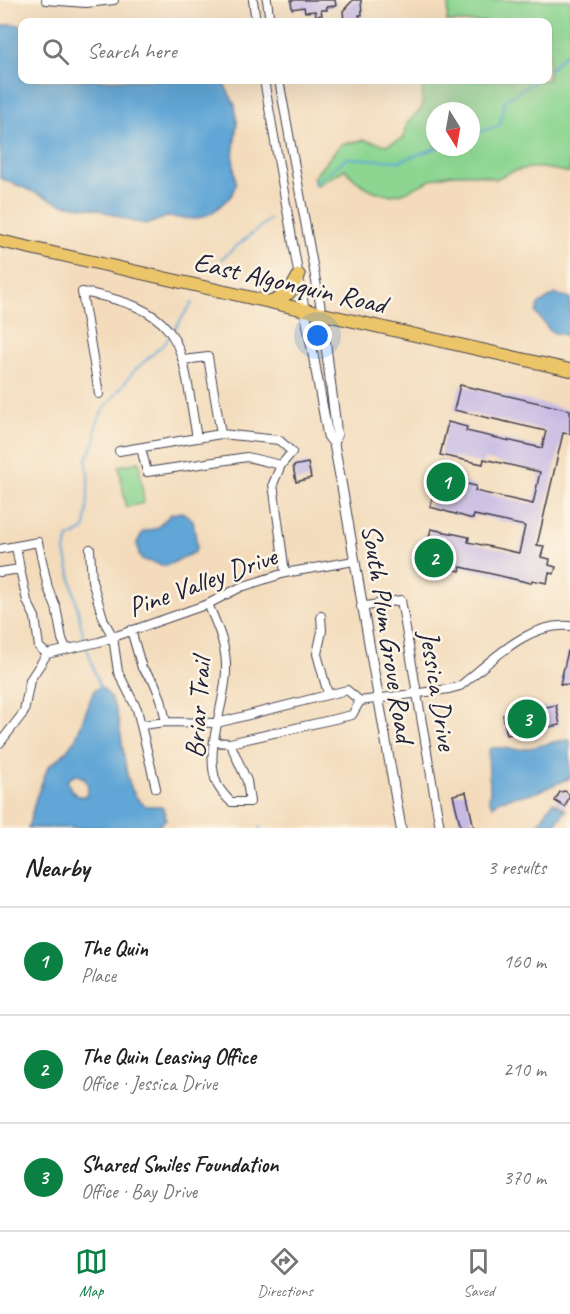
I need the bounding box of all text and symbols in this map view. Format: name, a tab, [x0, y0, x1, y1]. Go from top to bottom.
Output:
search box	[18, 18, 552, 84]
icon: search	[39, 35, 72, 68]
text: Search here	[87, 37, 177, 65]
north arrow	[426, 102, 480, 156]
street label: East Algonquin Road	[190, 243, 393, 323]
your location	[303, 321, 332, 350]
pin: 1	[426, 460, 466, 504]
street label: South Plum Grove Road	[354, 522, 424, 748]
pin: 2	[414, 536, 454, 580]
street label: Pine Valley Drive	[123, 538, 283, 625]
street label: Jessica Drive	[411, 626, 466, 754]
street label: Briar Trail	[177, 651, 219, 759]
pin: 3	[508, 696, 546, 742]
text: Nearby	[24, 851, 89, 884]
text: 3 results	[487, 855, 546, 880]
text: The Quin	[81, 935, 148, 963]
text: 1	[39, 949, 48, 974]
text: 160 m	[503, 949, 546, 974]
text: Place	[81, 963, 116, 988]
text: The Quin Leasing Office	[81, 1043, 256, 1071]
text: 2	[39, 1057, 48, 1082]
text: 210 m	[503, 1057, 546, 1082]
text: Office · Jessica Drive	[81, 1071, 217, 1096]
text: Shared Smiles Foundation	[81, 1151, 278, 1179]
text: 3	[39, 1165, 48, 1190]
text: 370 m	[503, 1165, 546, 1190]
text: Office · Bay Drive	[81, 1179, 197, 1204]
tab: Map	[75, 1245, 108, 1301]
tab: Directions	[257, 1245, 313, 1301]
tab: Saved	[462, 1245, 495, 1301]

